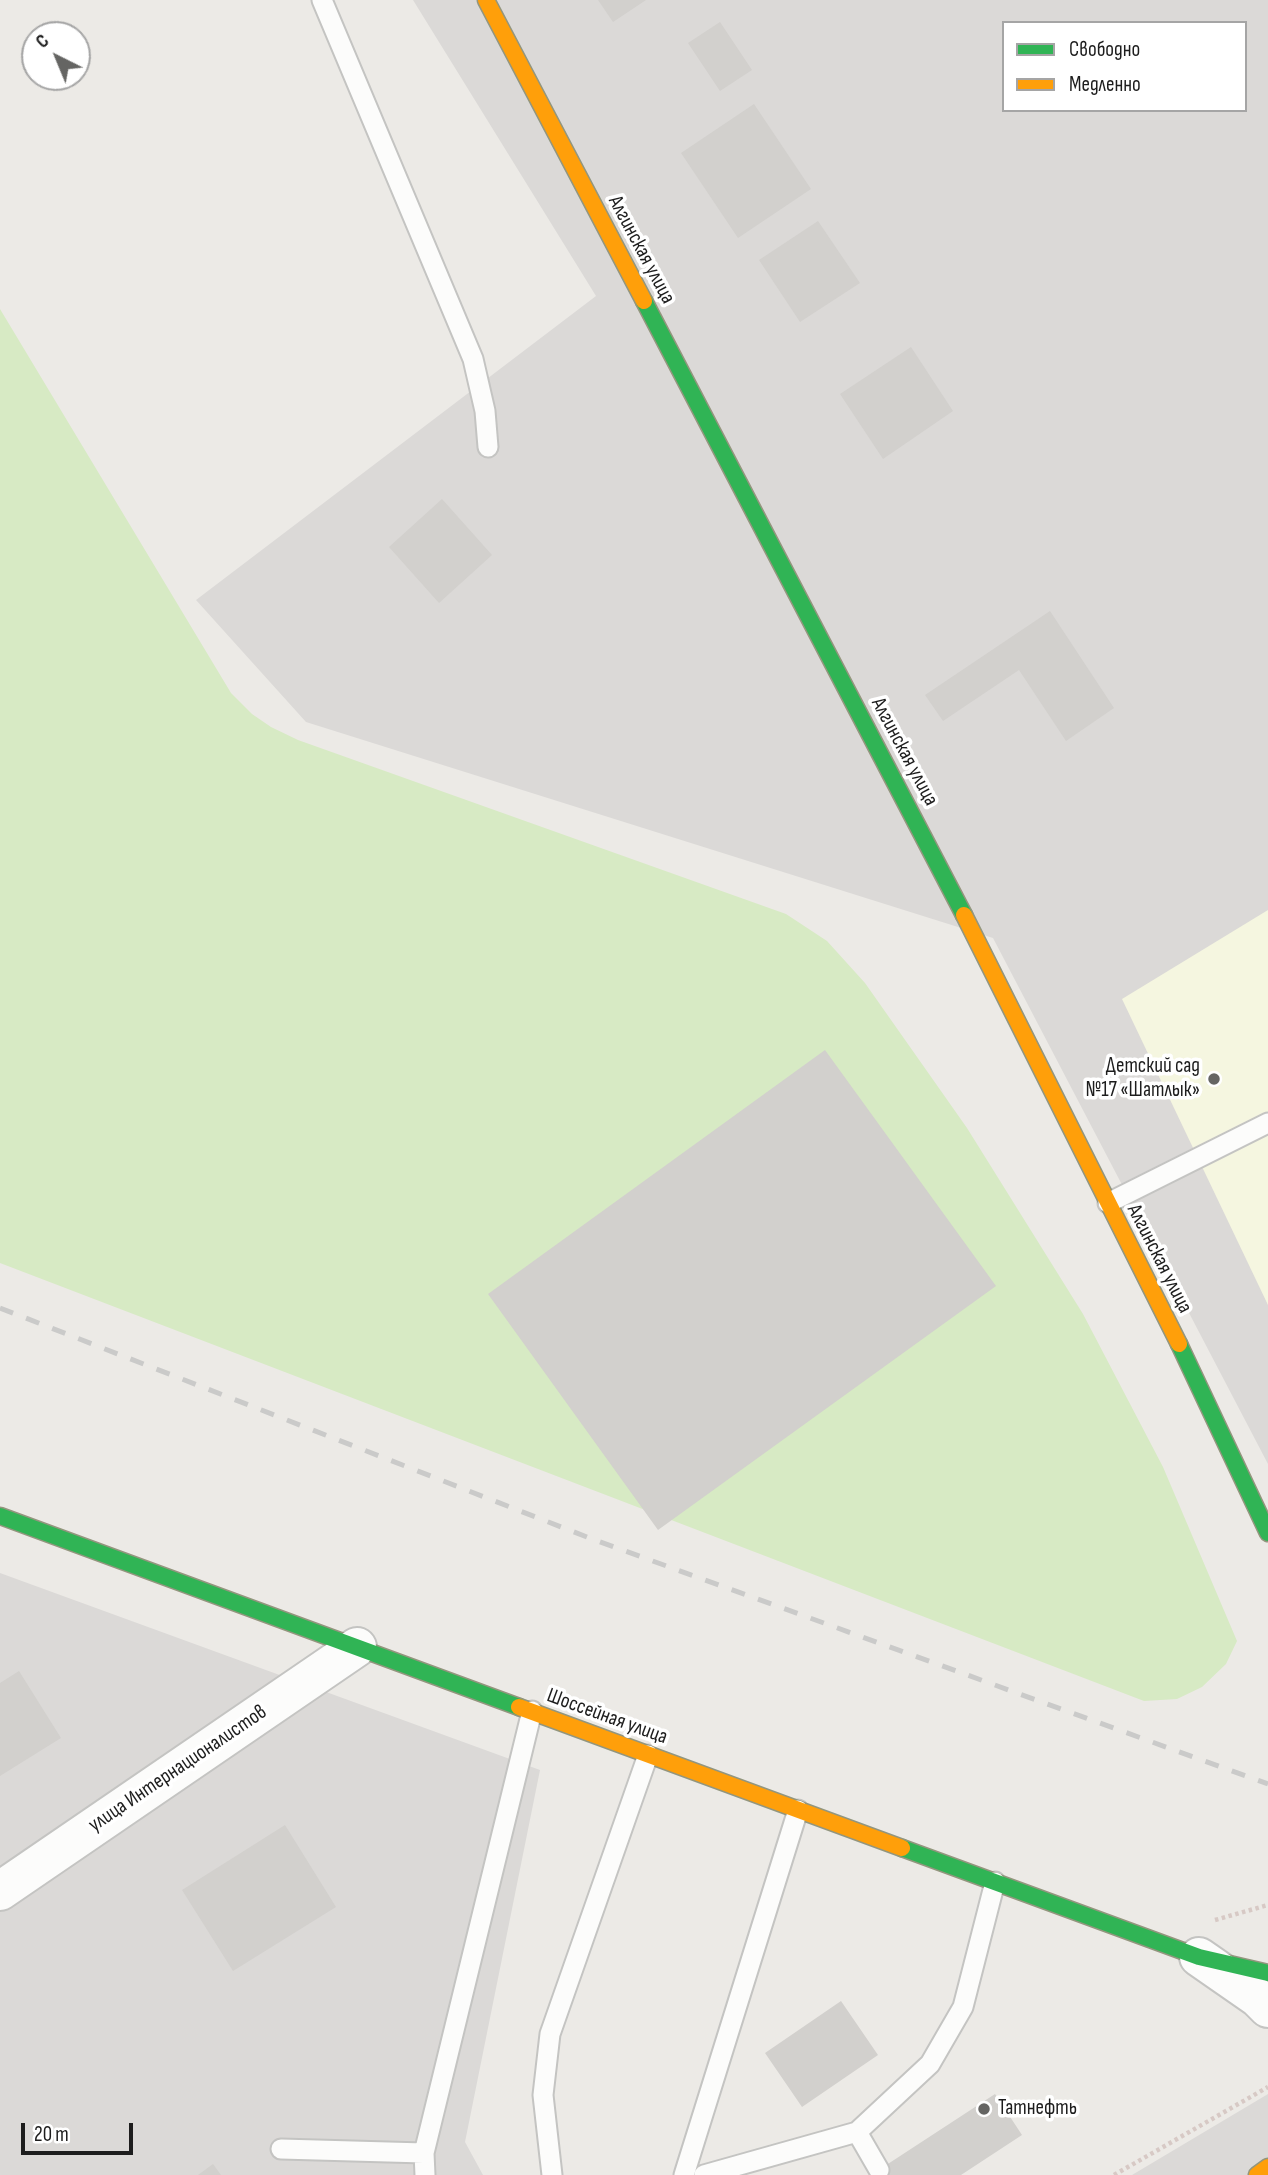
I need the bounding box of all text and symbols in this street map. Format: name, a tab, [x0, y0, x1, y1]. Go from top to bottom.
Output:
north arrow	[21, 21, 91, 91]
legend	[1002, 21, 1247, 112]
text: С	[31, 30, 54, 53]
text: Свободно	[1069, 37, 1140, 62]
text: Медленно	[1069, 72, 1141, 97]
street label: Алгинская улица	[602, 192, 680, 308]
street label: Алгинская улица	[865, 694, 943, 810]
place label: Детский сад №17 «Шатлык»	[1085, 1054, 1200, 1104]
marker: Детский сад №17 «Шатлык»	[1206, 1071, 1222, 1087]
street label: Алгинская улица	[1121, 1200, 1197, 1318]
street label: Шоссейная улица	[543, 1684, 671, 1750]
street label: улица Интернационалистов	[84, 1700, 272, 1838]
place label: Татнефть	[998, 2096, 1077, 2122]
marker: Татнефть	[976, 2101, 992, 2117]
scale bar	[24, 2108, 136, 2152]
text: 20 m	[34, 2122, 69, 2147]

